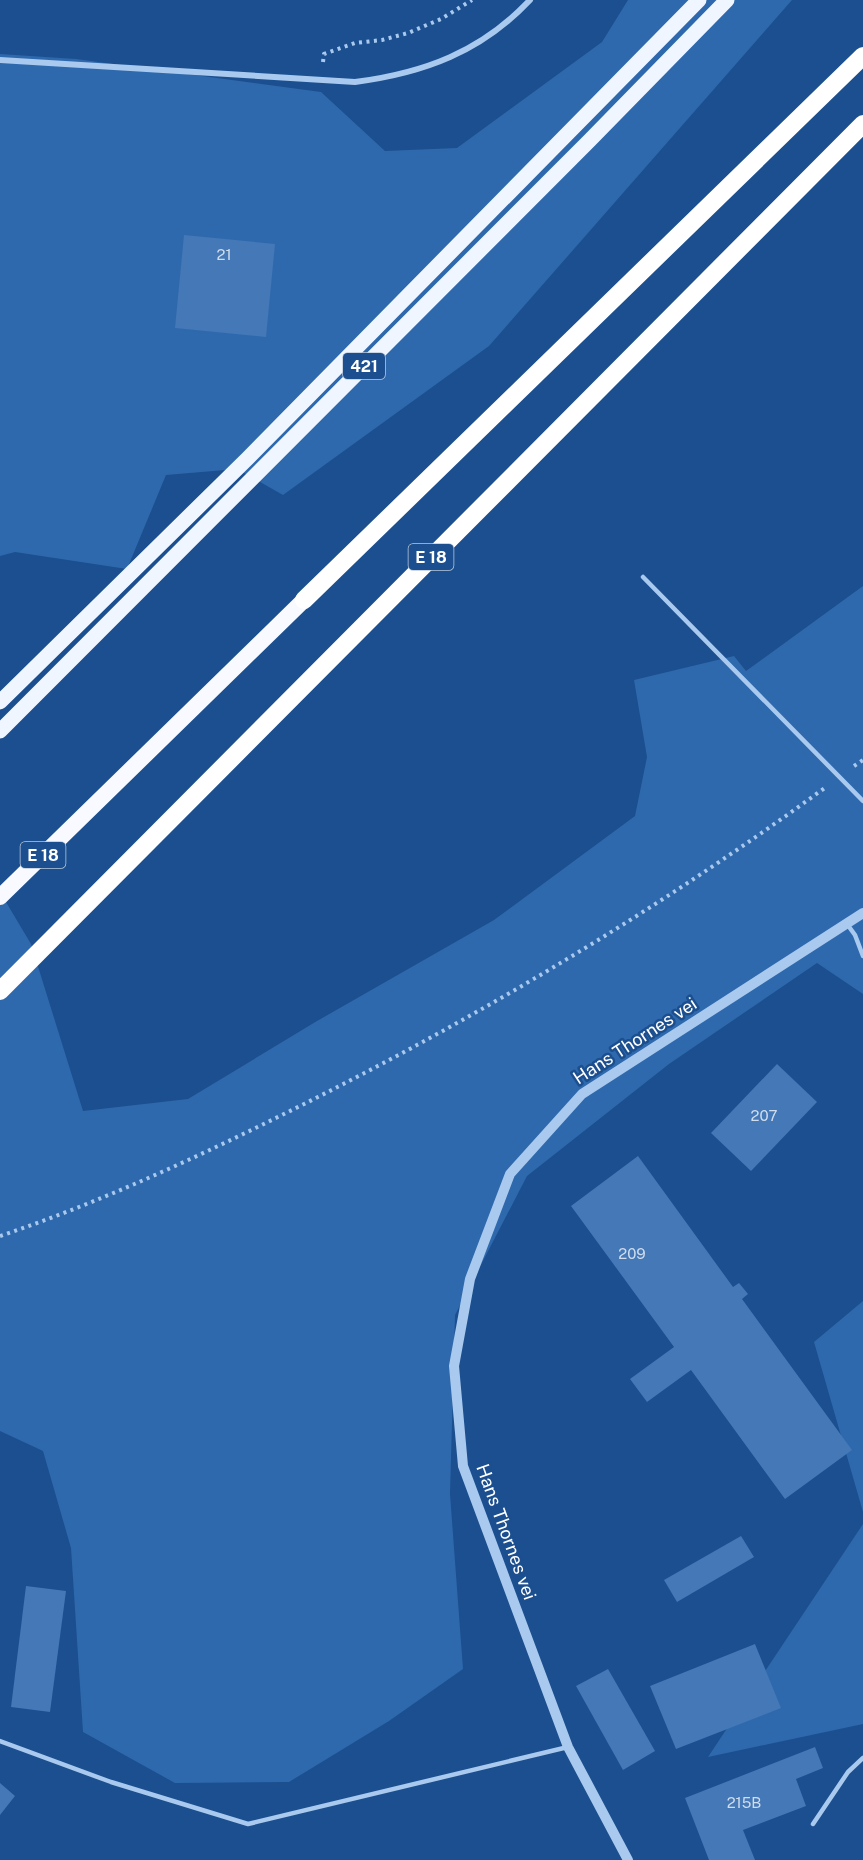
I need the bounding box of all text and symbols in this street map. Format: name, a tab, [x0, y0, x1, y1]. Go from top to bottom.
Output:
house number: 21	[216, 246, 232, 263]
road number: 421	[343, 353, 385, 379]
road number: E 18	[408, 544, 454, 570]
road number: E 18	[20, 842, 66, 868]
street label: Hans Thornes vei	[569, 993, 700, 1088]
house number: 207	[751, 1107, 777, 1124]
house number: 209	[618, 1245, 646, 1262]
street label: Hans Thornes vei	[472, 1461, 541, 1603]
house number: 215B	[727, 1794, 761, 1811]

